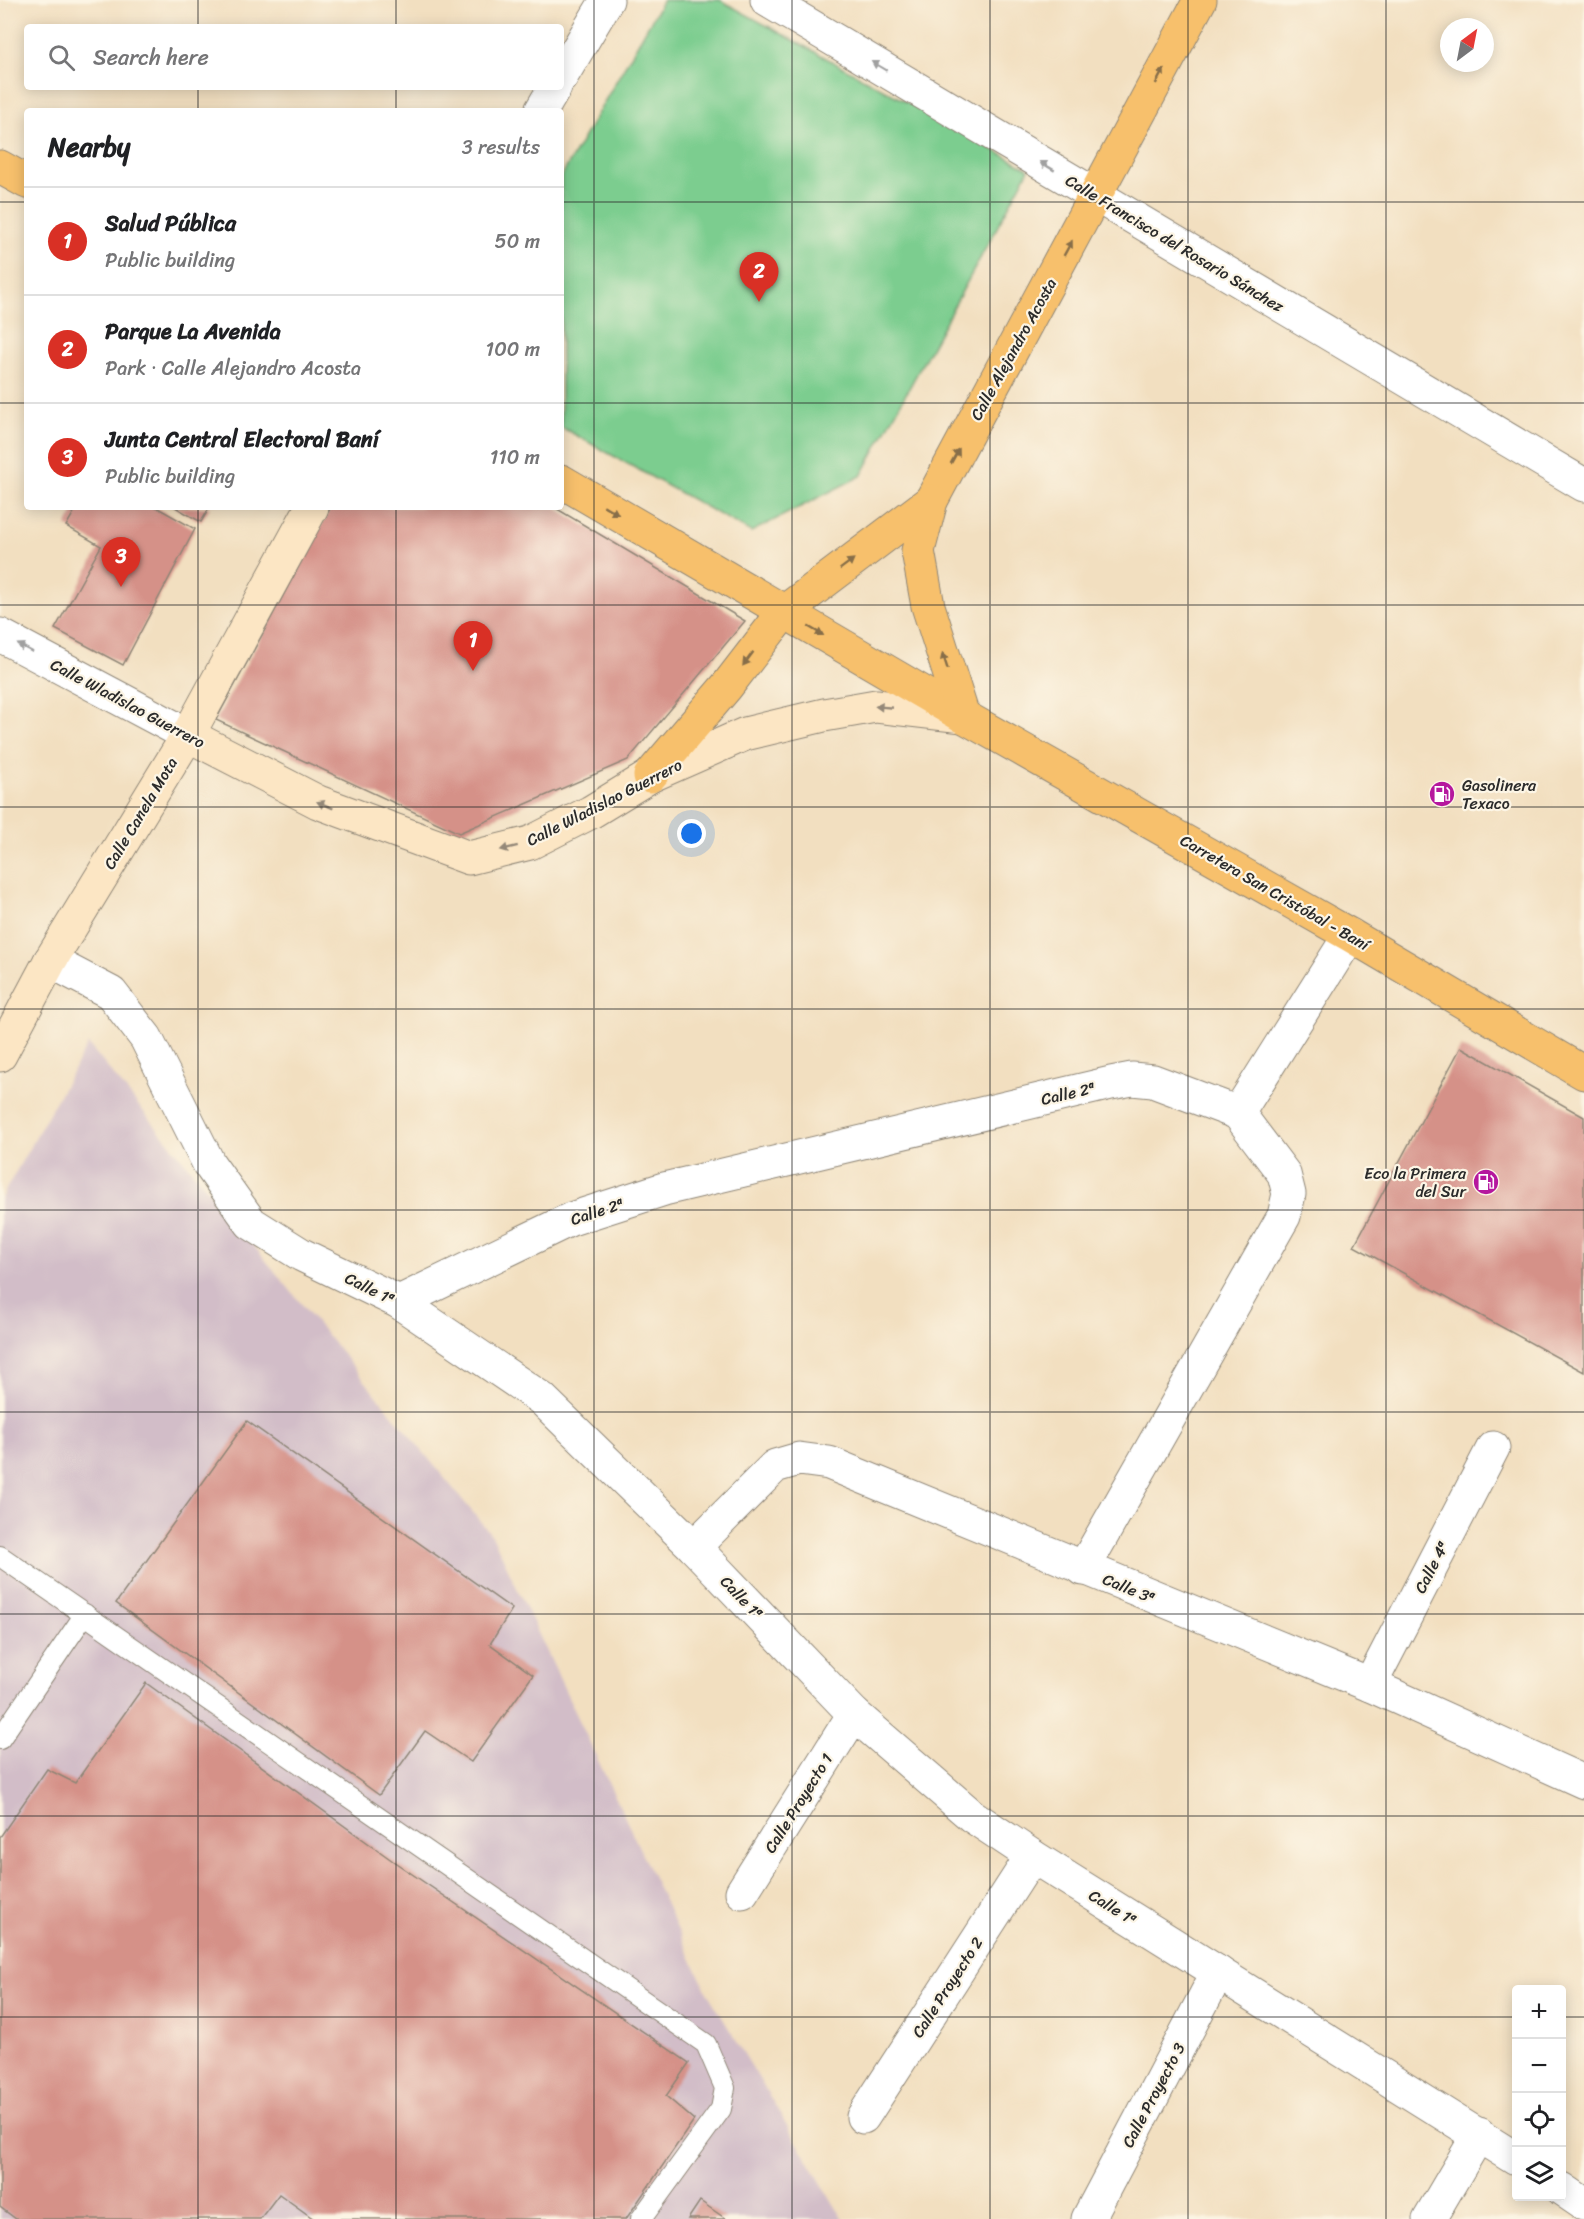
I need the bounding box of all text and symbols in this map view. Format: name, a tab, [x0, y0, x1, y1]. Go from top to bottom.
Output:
north arrow	[1440, 18, 1494, 72]
search box	[24, 24, 564, 90]
text: Search here	[93, 38, 209, 77]
icon: search	[45, 41, 78, 74]
one-way arrow	[871, 61, 887, 72]
one-way arrow	[1155, 67, 1165, 84]
text: Nearby	[48, 124, 130, 170]
text: 3 results	[462, 130, 540, 165]
one-way arrow	[1038, 161, 1055, 171]
street label: Calle Francisco del Rosario Sánchez	[1060, 166, 1290, 321]
text: Salud Pública	[105, 204, 236, 243]
text: 1	[63, 224, 72, 259]
text: 50 m	[495, 224, 540, 259]
one-way arrow	[1063, 239, 1073, 256]
text: Public building	[105, 243, 235, 278]
pin: 2	[740, 252, 778, 302]
street label: Calle Alejandro Acosta	[962, 272, 1065, 426]
text: Parque La Avenida	[105, 312, 281, 351]
text: 2	[62, 332, 73, 367]
text: 100 m	[486, 332, 540, 367]
text: Park · Calle Alejandro Acosta	[105, 351, 361, 386]
text: Junta Central Electoral Baní	[105, 420, 379, 459]
text: 3	[62, 440, 73, 475]
text: 110 m	[490, 440, 540, 475]
one-way arrow	[950, 447, 960, 464]
text: Public building	[105, 459, 235, 494]
one-way arrow	[603, 505, 619, 516]
pin: 3	[102, 538, 140, 587]
one-way arrow	[839, 558, 855, 571]
pin: 1	[454, 622, 492, 671]
one-way arrow	[807, 626, 824, 636]
one-way arrow	[16, 643, 33, 653]
street label: Calle Wladislao Guerrero	[45, 650, 210, 757]
one-way arrow	[742, 651, 755, 667]
one-way arrow	[940, 652, 949, 670]
one-way arrow	[875, 702, 894, 712]
street label: Calle Canela Mota	[95, 751, 186, 875]
street label: Calle Wladislao Guerrero	[521, 751, 687, 854]
place label: Gasolinera Texaco	[1462, 771, 1537, 818]
fuel station icon: Gasolinera Texaco	[1427, 779, 1457, 809]
one-way arrow	[316, 800, 334, 809]
your location	[677, 819, 706, 848]
street label: Carretera San Cristóbal - Baní	[1175, 826, 1377, 960]
one-way arrow	[500, 843, 518, 853]
street label: Calle 2ª	[1038, 1073, 1098, 1114]
place label: Eco la Primera del Sur	[1364, 1159, 1467, 1206]
fuel station icon: Eco la Primera del Sur	[1471, 1167, 1501, 1197]
street label: Calle 2ª	[567, 1189, 628, 1234]
street label: Calle 1ª	[340, 1264, 400, 1313]
street label: Calle 4ª	[1406, 1536, 1457, 1599]
street label: Calle 3ª	[1098, 1565, 1160, 1612]
street label: Calle 1ª	[713, 1568, 770, 1626]
street label: Calle Proyecto 1	[756, 1747, 841, 1859]
street label: Calle 1ª	[1083, 1881, 1143, 1934]
street label: Calle Proyecto 2	[904, 1931, 991, 2044]
map controls	[1512, 1985, 1566, 2201]
button: +	[1512, 1985, 1566, 2039]
street label: Calle Proyecto 3	[1114, 2037, 1193, 2153]
button: −	[1512, 2039, 1566, 2093]
button: locate	[1512, 2093, 1566, 2147]
button: layers	[1512, 2147, 1566, 2201]

